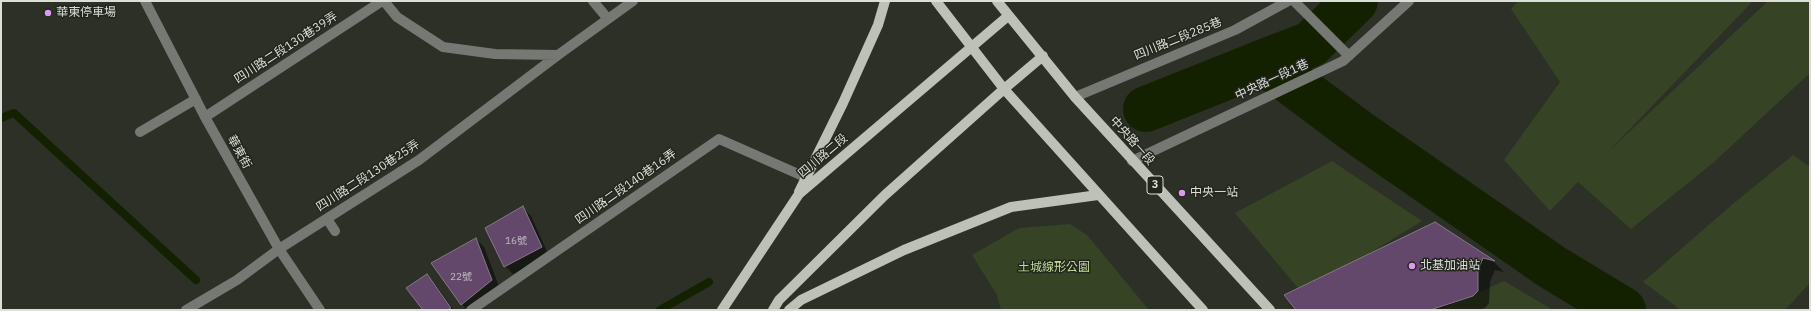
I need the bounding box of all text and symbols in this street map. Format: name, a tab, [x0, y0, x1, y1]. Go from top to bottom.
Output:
place label: 華東停車場	[56, 6, 116, 20]
marker: 華東停車場	[43, 8, 53, 18]
street label: 四川路二段130巷39弄	[232, 9, 340, 87]
street label: 四川路二段285巷	[1132, 15, 1224, 63]
street label: 中央路一段1巷	[1233, 57, 1311, 103]
street label: 中央路一段	[1107, 114, 1157, 168]
street label: 四川路二段	[795, 131, 851, 181]
street label: 華東街	[224, 133, 254, 171]
street label: 四川路二段130巷25弄	[314, 137, 422, 215]
street label: 四川路二段140巷16弄	[573, 147, 679, 227]
road number: 3	[1147, 176, 1163, 194]
place label: 中央一站	[1190, 186, 1238, 200]
marker: 中央一站	[1177, 188, 1187, 198]
house number: 16號	[505, 235, 527, 247]
place label: 北基加油站	[1420, 259, 1480, 273]
park label: 土城線形公園	[1018, 261, 1090, 275]
marker: 北基加油站	[1407, 261, 1417, 271]
house number: 22號	[450, 271, 472, 283]

